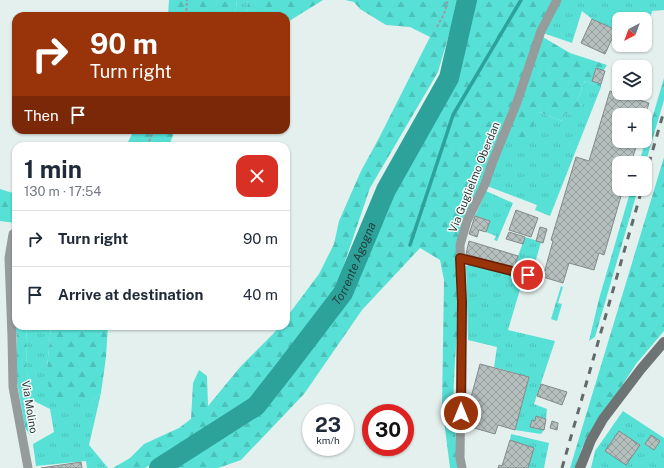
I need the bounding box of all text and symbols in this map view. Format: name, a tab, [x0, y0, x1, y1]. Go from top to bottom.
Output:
north arrow	[612, 12, 652, 52]
map controls	[612, 12, 652, 196]
text: 90 m	[90, 27, 158, 60]
icon: right	[24, 28, 76, 80]
button: layers	[612, 60, 652, 100]
text: Turn right	[90, 61, 172, 82]
icon: arrive	[67, 104, 89, 126]
text: Then	[24, 107, 59, 124]
button: +	[612, 108, 652, 148]
street label: Via Guglielmo Oberdan	[446, 120, 502, 234]
text: 1 min	[24, 155, 82, 183]
button: close	[236, 155, 278, 197]
button: −	[612, 156, 652, 196]
text: 130 m · 17:54	[24, 184, 102, 199]
water label: Torrente Agogna	[329, 220, 379, 308]
icon: right	[24, 228, 46, 250]
text: Turn right	[58, 230, 128, 247]
text: 90 m	[243, 230, 278, 247]
pin	[511, 258, 545, 292]
icon: arrive	[517, 264, 539, 286]
icon: arrive	[24, 284, 46, 306]
text: Arrive at destination	[58, 286, 203, 303]
text: 40 m	[243, 286, 278, 303]
street label: Via Molino	[20, 380, 40, 434]
position arrow	[440, 392, 482, 434]
speed limit sign: 30	[362, 404, 414, 456]
text: 23	[315, 413, 341, 437]
text: km/h	[316, 434, 340, 446]

